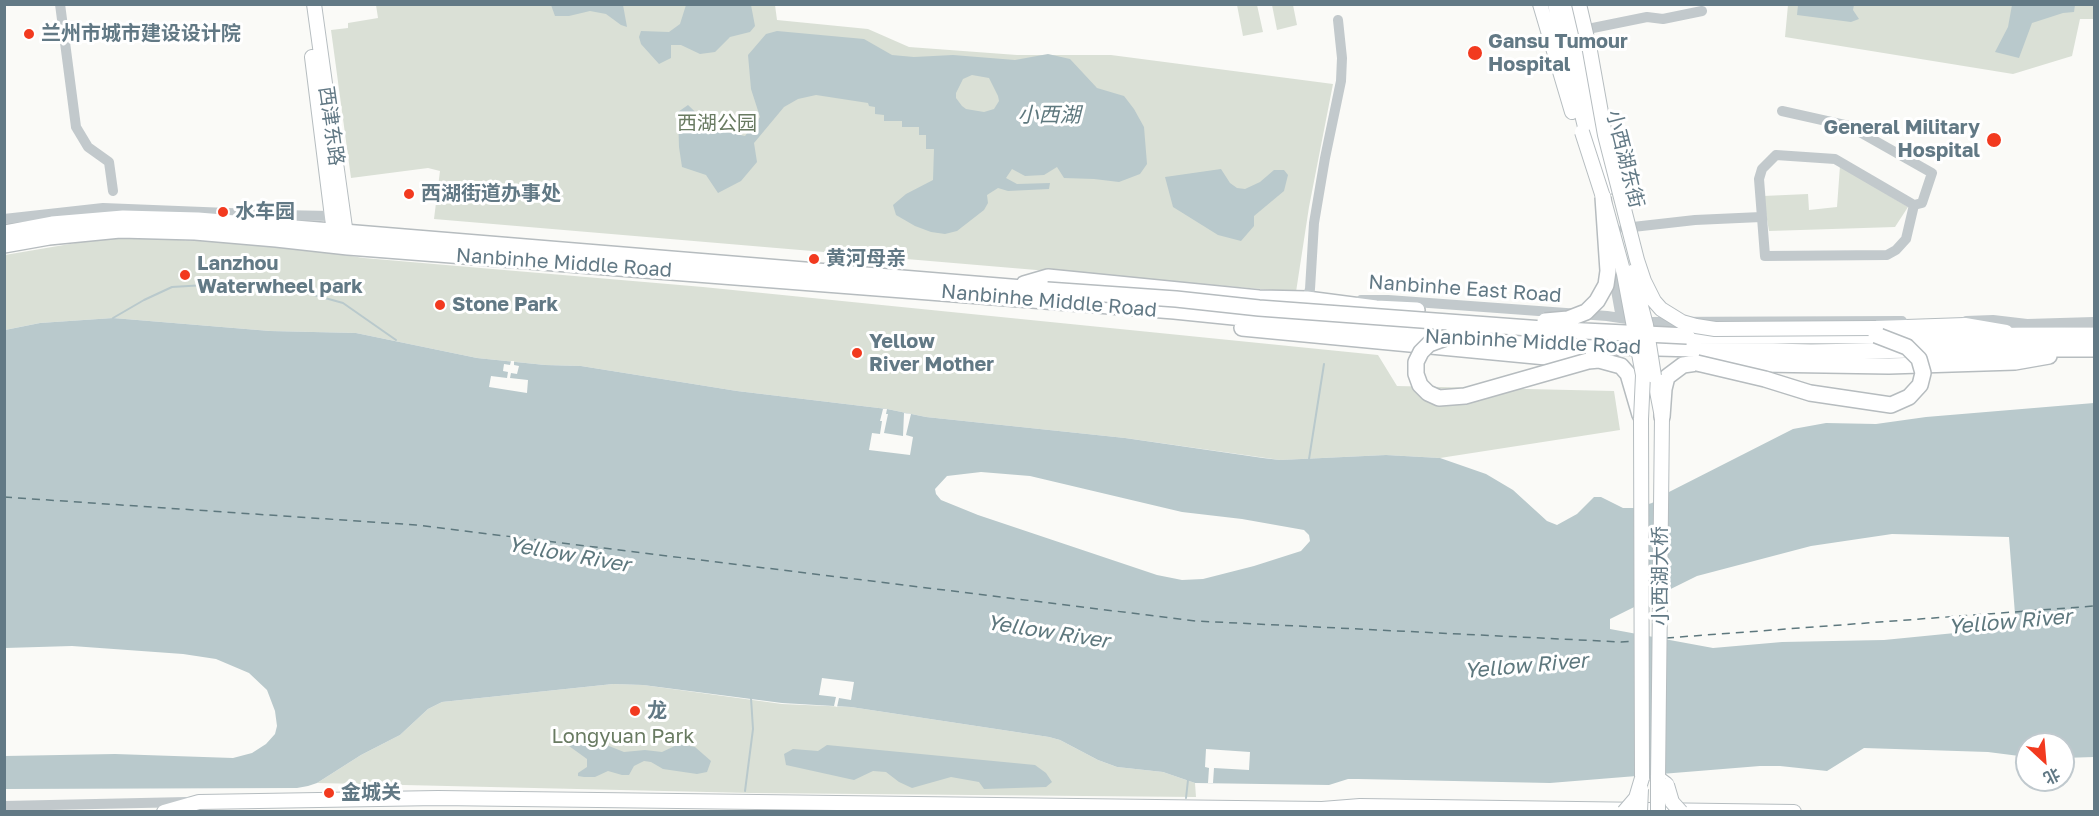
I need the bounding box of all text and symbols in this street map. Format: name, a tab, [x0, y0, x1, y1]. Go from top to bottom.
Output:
place label: 兰州市城市建设设计院	[41, 22, 241, 46]
marker: 兰州市城市建设设计院	[22, 27, 36, 41]
place label: Gansu Tumour Hospital	[1488, 30, 1628, 77]
marker: Gansu Tumour Hospital	[1466, 44, 1484, 62]
street label: 西津东路	[314, 85, 348, 167]
water label: 小西湖	[1018, 102, 1080, 128]
street label: 小西湖东街	[1601, 108, 1649, 210]
park label: 西湖公园	[677, 112, 757, 136]
place label: General Military Hospital	[1823, 116, 1980, 163]
marker: General Military Hospital	[1985, 131, 2003, 149]
place label: 西湖街道办事处	[421, 182, 561, 206]
marker: 西湖街道办事处	[402, 187, 416, 201]
place label: 水车园	[235, 200, 295, 224]
marker: 水车园	[216, 205, 230, 219]
street label: Nanbinhe Middle Road	[455, 243, 673, 283]
place label: 黄河母亲	[826, 247, 906, 271]
place label: Lanzhou Waterwheel park	[197, 252, 363, 299]
marker: 黄河母亲	[807, 252, 821, 266]
marker: Lanzhou Waterwheel park	[178, 268, 192, 282]
street label: Nanbinhe East Road	[1368, 270, 1562, 308]
street label: Nanbinhe Middle Road	[940, 280, 1158, 322]
place label: Stone Park	[452, 293, 558, 317]
marker: Stone Park	[433, 298, 447, 312]
street label: Nanbinhe Middle Road	[1424, 324, 1642, 360]
place label: Yellow River Mother	[869, 330, 994, 377]
marker: Yellow River Mother	[850, 346, 864, 360]
street label: 小西湖大桥	[1649, 526, 1673, 626]
water label: Yellow River	[506, 532, 632, 578]
water label: Yellow River	[1947, 604, 2073, 640]
water label: Yellow River	[985, 610, 1111, 654]
water label: Yellow River	[1463, 648, 1589, 684]
place label: 龙	[647, 699, 667, 723]
marker: 龙	[628, 704, 642, 718]
park label: Longyuan Park	[552, 725, 694, 749]
north arrow	[2015, 732, 2075, 792]
text: 北	[2040, 764, 2064, 789]
place label: 金城关	[341, 781, 401, 805]
marker: 金城关	[322, 786, 336, 800]

